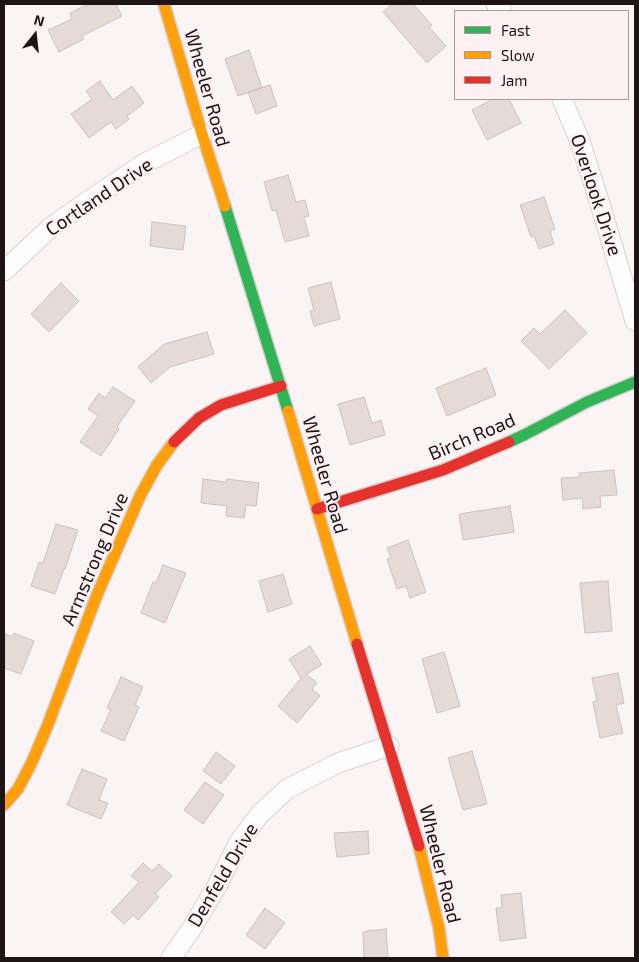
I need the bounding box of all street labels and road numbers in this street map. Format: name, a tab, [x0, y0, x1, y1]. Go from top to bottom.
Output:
street label: Wheeler Road	[179, 27, 235, 149]
street label: Overlook Drive	[566, 131, 626, 259]
street label: Cortland Drive	[41, 153, 157, 241]
street label: Birch Road	[425, 408, 519, 466]
street label: Wheeler Road	[297, 414, 353, 536]
street label: Armstrong Drive	[57, 489, 133, 629]
street label: Wheeler Road	[414, 803, 466, 925]
street label: Denfeld Drive	[183, 819, 263, 931]

